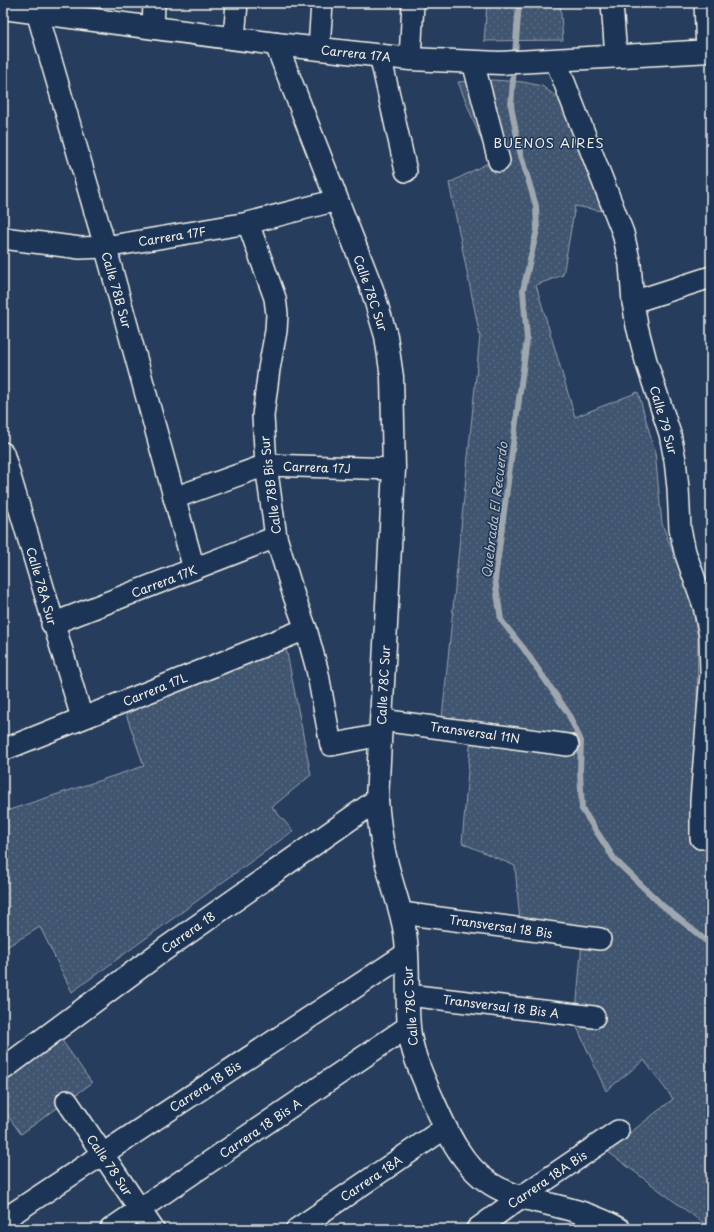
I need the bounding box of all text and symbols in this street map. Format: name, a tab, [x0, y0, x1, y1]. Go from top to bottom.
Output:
street label: Carrera 17A	[320, 40, 392, 66]
district label: BUENOS AIRES	[493, 133, 605, 152]
street label: Carrera 17F	[137, 222, 207, 250]
street label: Calle 78B Sur	[97, 250, 137, 331]
street label: Calle 78C Sur	[350, 252, 393, 334]
street label: Calle 79 Sur	[646, 384, 683, 457]
street label: Calle 78B Bis Sur	[255, 434, 285, 535]
water label: Quebrada El Recuerdo	[476, 440, 512, 579]
street label: Carrera 17J	[283, 457, 351, 477]
street label: Calle 78A Sur	[22, 545, 62, 628]
street label: Carrera 17K	[129, 560, 199, 602]
street label: Calle 78C Sur	[372, 644, 394, 725]
street label: Carrera 17L	[120, 668, 190, 710]
street label: Transversal 11N	[429, 717, 521, 747]
street label: Carrera 18	[157, 907, 219, 957]
street label: Transversal 18 Bis	[448, 910, 554, 942]
street label: Calle 78C Sur	[398, 965, 422, 1046]
street label: Transversal 18 Bis A	[442, 990, 560, 1022]
street label: Carrera 18 Bis	[166, 1056, 245, 1116]
street label: Carrera 18 Bis A	[215, 1094, 305, 1162]
street label: Calle 78 Sur	[83, 1131, 137, 1200]
street label: Carrera 18A Bis	[504, 1145, 591, 1212]
street label: Carrera 18A	[336, 1151, 406, 1205]

